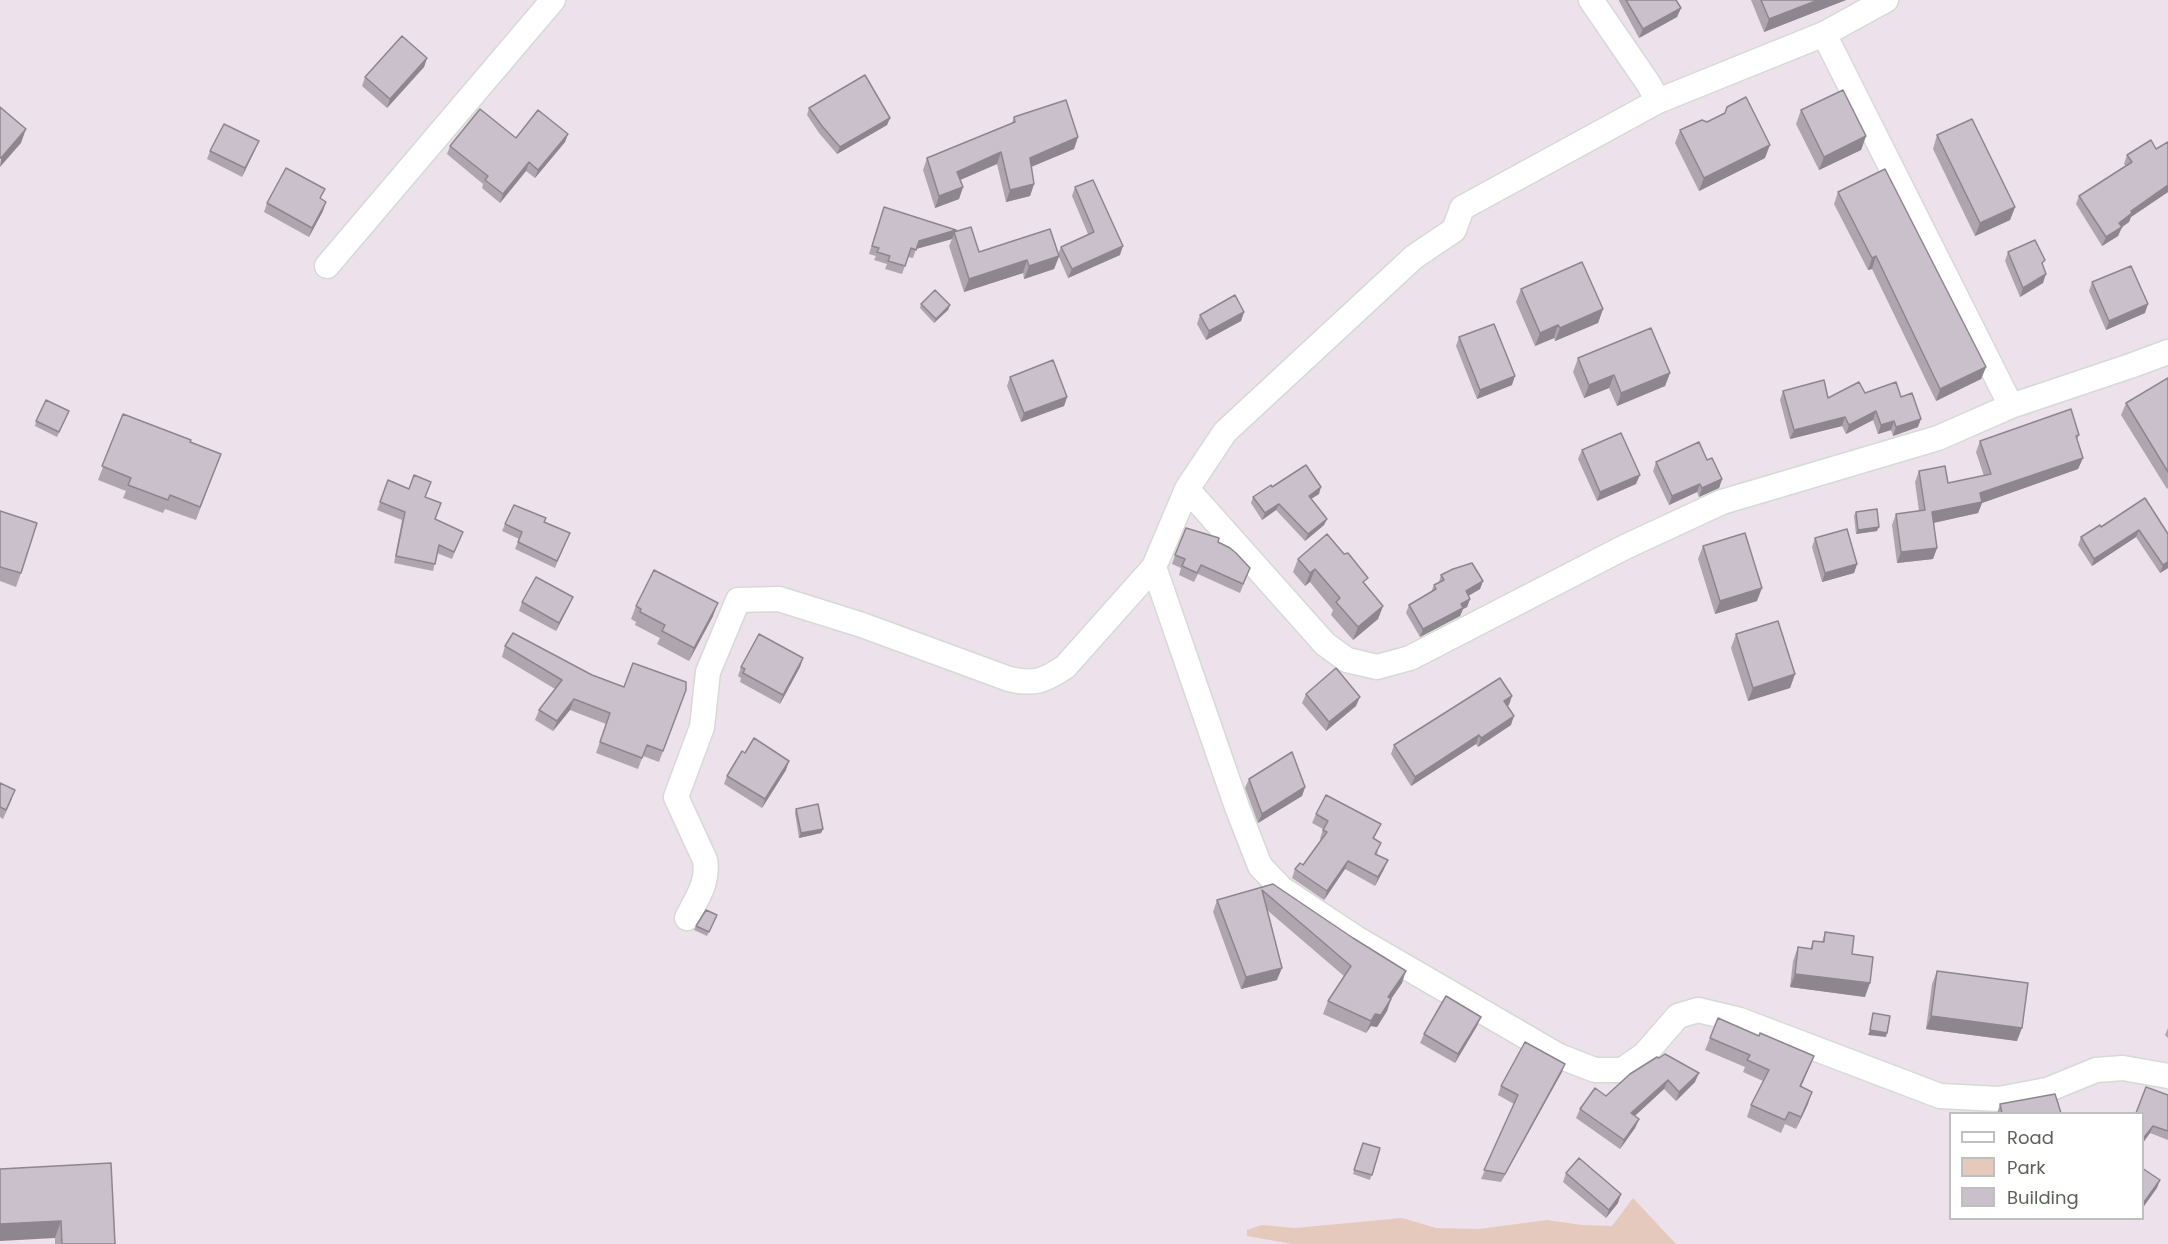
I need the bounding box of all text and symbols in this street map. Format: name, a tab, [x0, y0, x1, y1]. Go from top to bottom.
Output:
legend	[1949, 1112, 2144, 1220]
text: Road	[2007, 1125, 2054, 1150]
text: Park	[2007, 1155, 2046, 1180]
text: Building	[2007, 1185, 2079, 1210]

